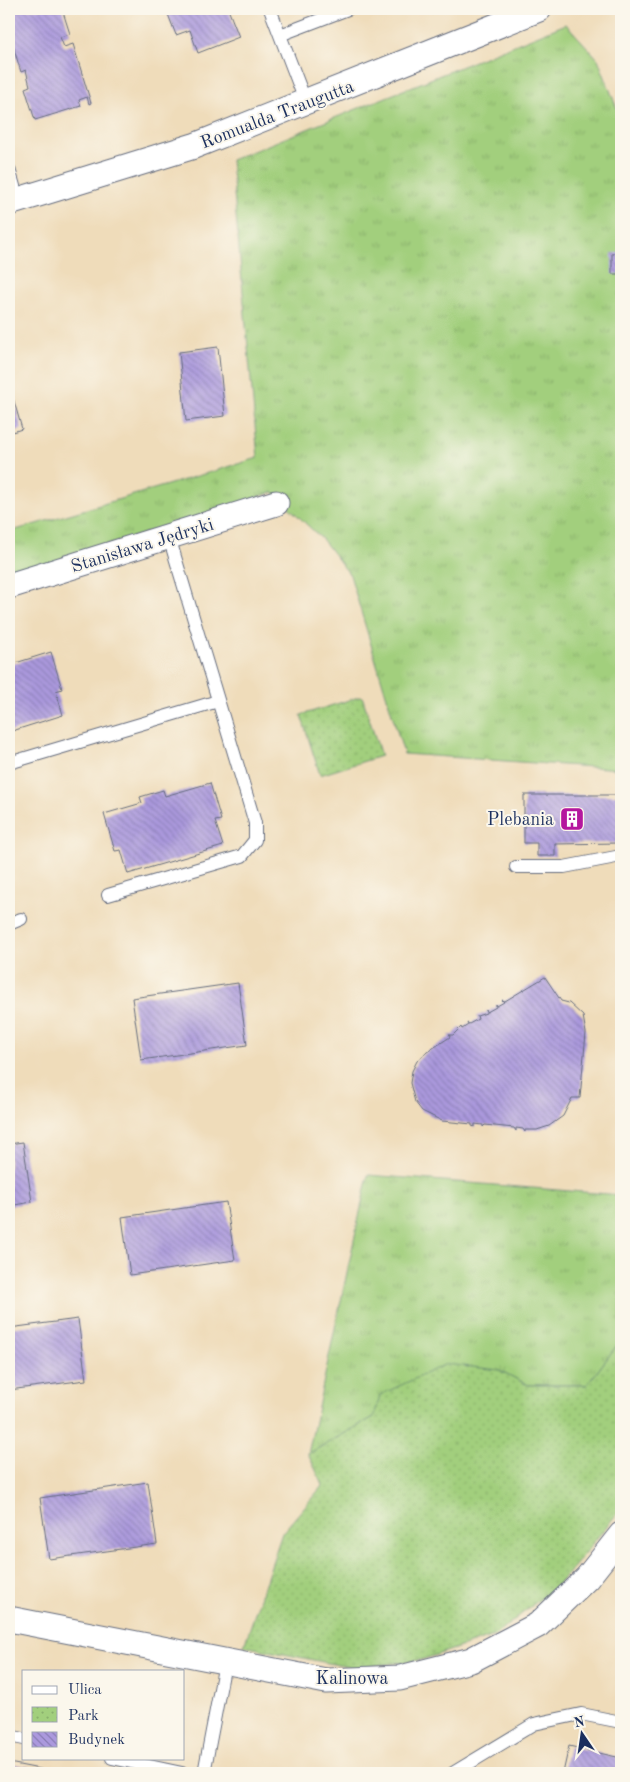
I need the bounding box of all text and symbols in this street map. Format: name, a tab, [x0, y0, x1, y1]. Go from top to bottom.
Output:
street label: Romualda Traugutta	[198, 77, 356, 152]
street label: Stanisława Jędryki	[69, 516, 216, 576]
building icon: Plebania	[559, 806, 585, 832]
place label: Plebania	[487, 811, 554, 829]
legend	[22, 1670, 185, 1760]
street label: Kalinowa	[316, 1670, 389, 1688]
text: Ulica	[68, 1683, 102, 1698]
text: Park	[68, 1709, 99, 1724]
north arrow	[558, 1710, 608, 1760]
text: N	[573, 1714, 586, 1730]
text: Budynek	[68, 1733, 125, 1748]

